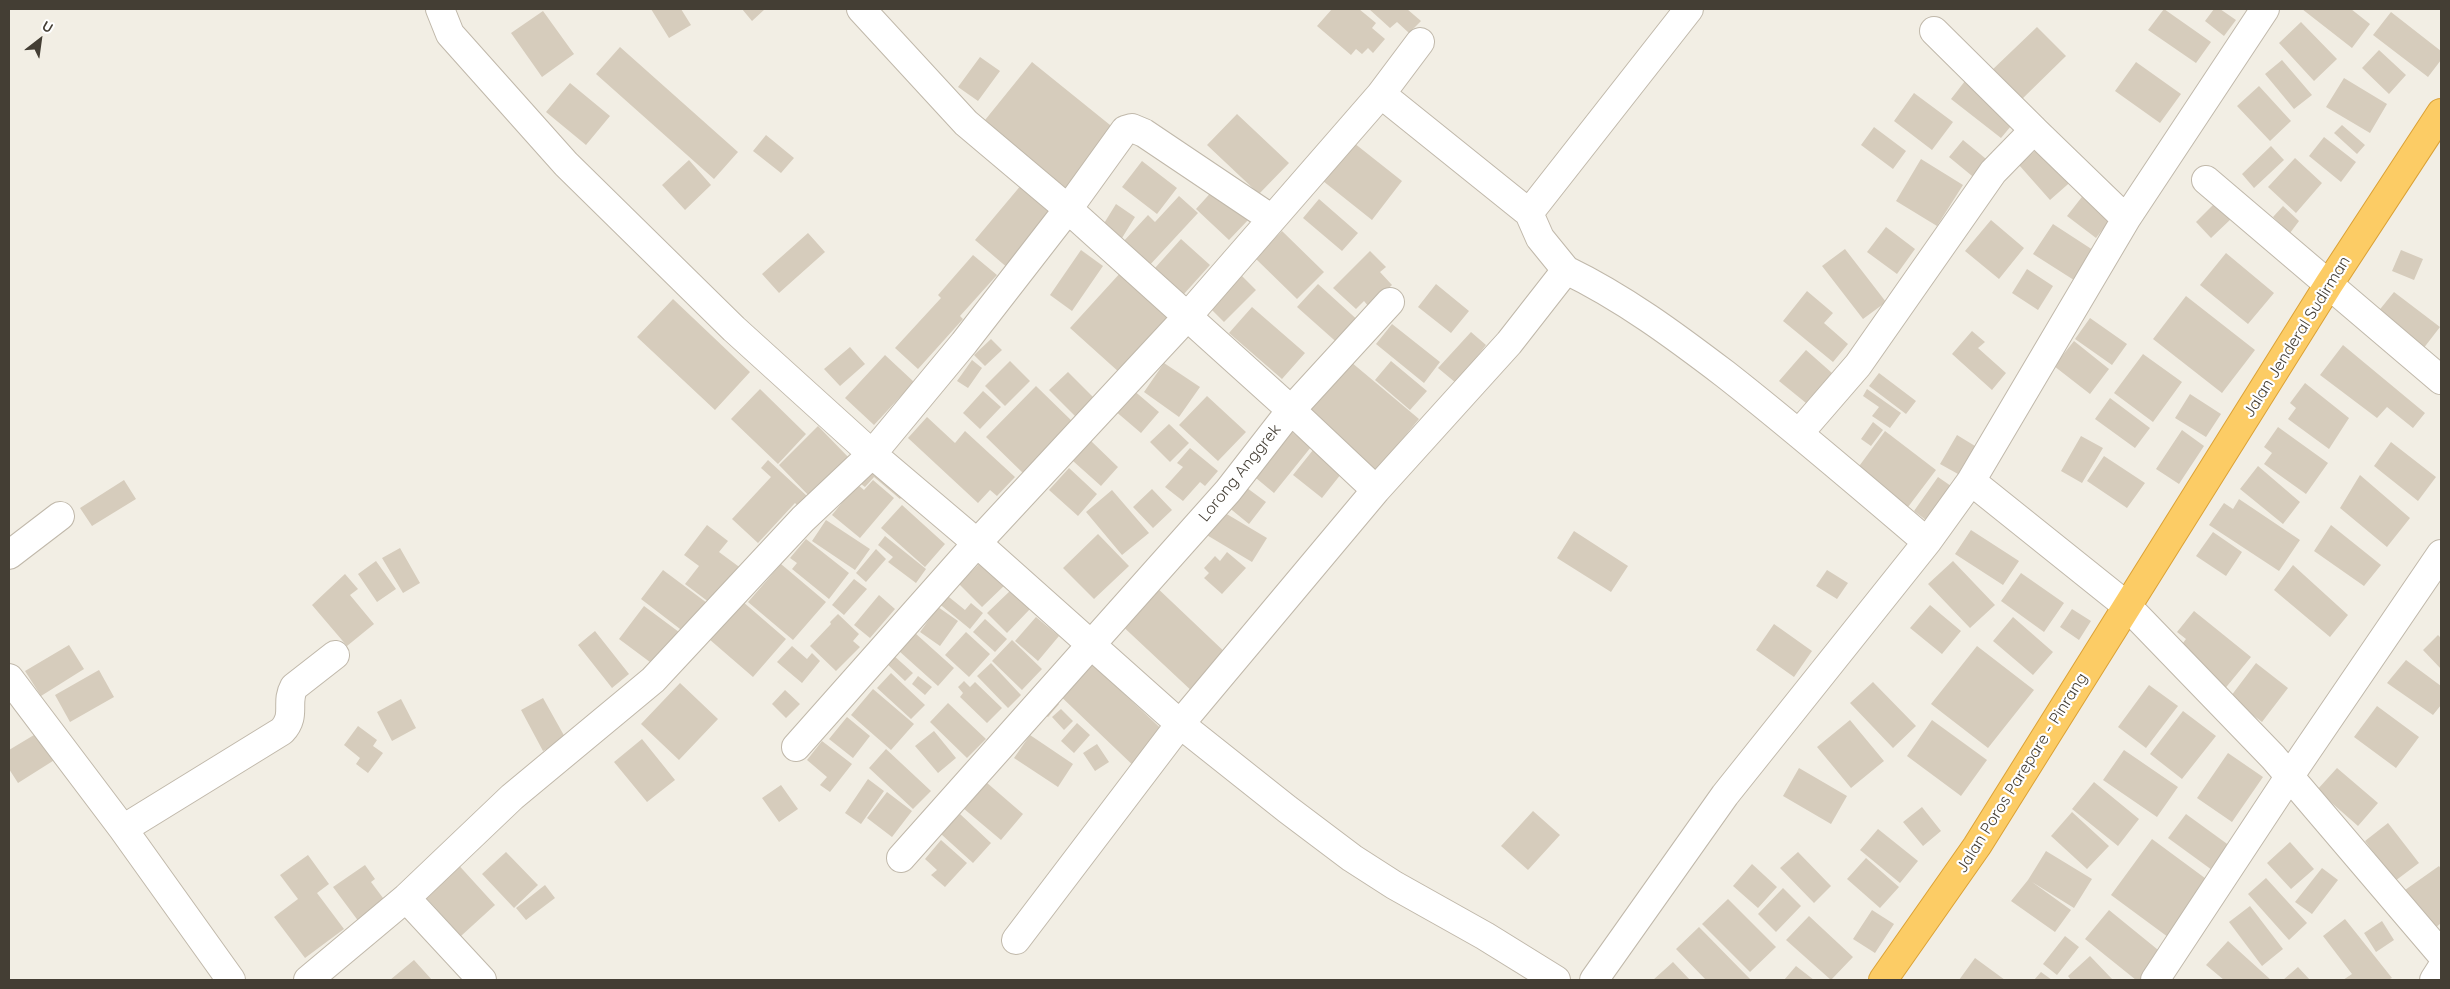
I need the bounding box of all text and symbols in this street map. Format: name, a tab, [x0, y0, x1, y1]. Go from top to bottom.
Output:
north arrow	[15, 15, 65, 65]
text: U	[39, 17, 56, 37]
street label: Jalan Jenderal Sudirman	[2239, 253, 2355, 421]
street label: Lorong Anggrek	[1195, 420, 1285, 526]
street label: Jalan Poros Parepare - Pinrang	[1952, 669, 2092, 877]

